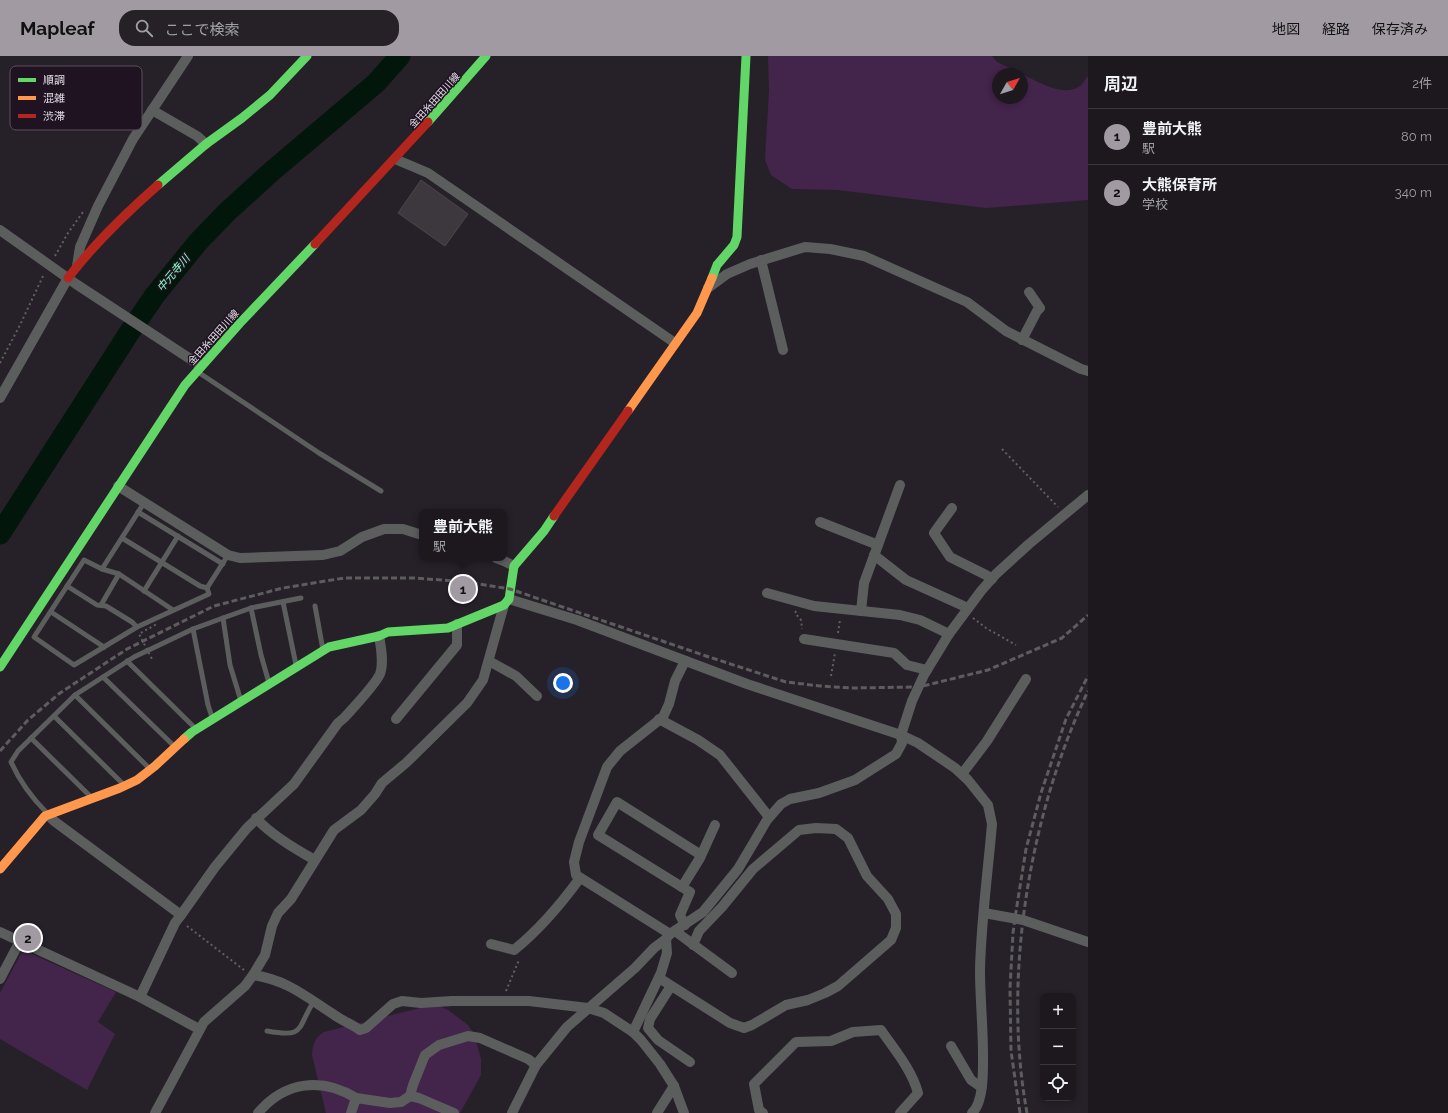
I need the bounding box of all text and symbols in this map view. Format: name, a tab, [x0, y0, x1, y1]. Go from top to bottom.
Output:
search box	[119, 10, 399, 46]
text: Mapleaf	[20, 17, 95, 39]
icon: search	[133, 17, 155, 39]
text: ここで検索	[165, 21, 240, 39]
text: 地図	[1272, 21, 1300, 37]
text: 経路	[1322, 21, 1350, 37]
text: 保存済み	[1372, 21, 1428, 37]
legend	[10, 66, 142, 130]
north arrow	[992, 68, 1028, 104]
street label: 金田糸田田川線	[407, 71, 462, 130]
text: 順調	[43, 74, 65, 87]
text: 周辺	[1104, 74, 1138, 94]
text: 2件	[1412, 76, 1432, 91]
text: 混雑	[43, 92, 65, 105]
text: 渋滞	[43, 110, 65, 123]
text: 豊前大熊	[1142, 120, 1202, 138]
text: 1	[1114, 129, 1120, 144]
text: 80 m	[1401, 129, 1432, 144]
text: 駅	[1142, 141, 1155, 156]
text: 大熊保育所	[1142, 176, 1217, 194]
text: 2	[1113, 185, 1121, 200]
text: 340 m	[1395, 185, 1432, 200]
text: 学校	[1142, 197, 1168, 212]
water label: 中元寺川	[154, 252, 193, 294]
street label: 金田糸田田川線	[186, 308, 241, 367]
popup	[419, 509, 507, 561]
text: 豊前大熊	[433, 518, 493, 536]
text: 駅	[433, 539, 446, 554]
pin: 1	[450, 574, 476, 604]
your location	[553, 673, 573, 693]
pin: 2	[15, 923, 41, 953]
map controls	[1040, 993, 1076, 1101]
button: +	[1040, 993, 1076, 1029]
button: −	[1040, 1029, 1076, 1065]
button: locate	[1040, 1065, 1076, 1101]

